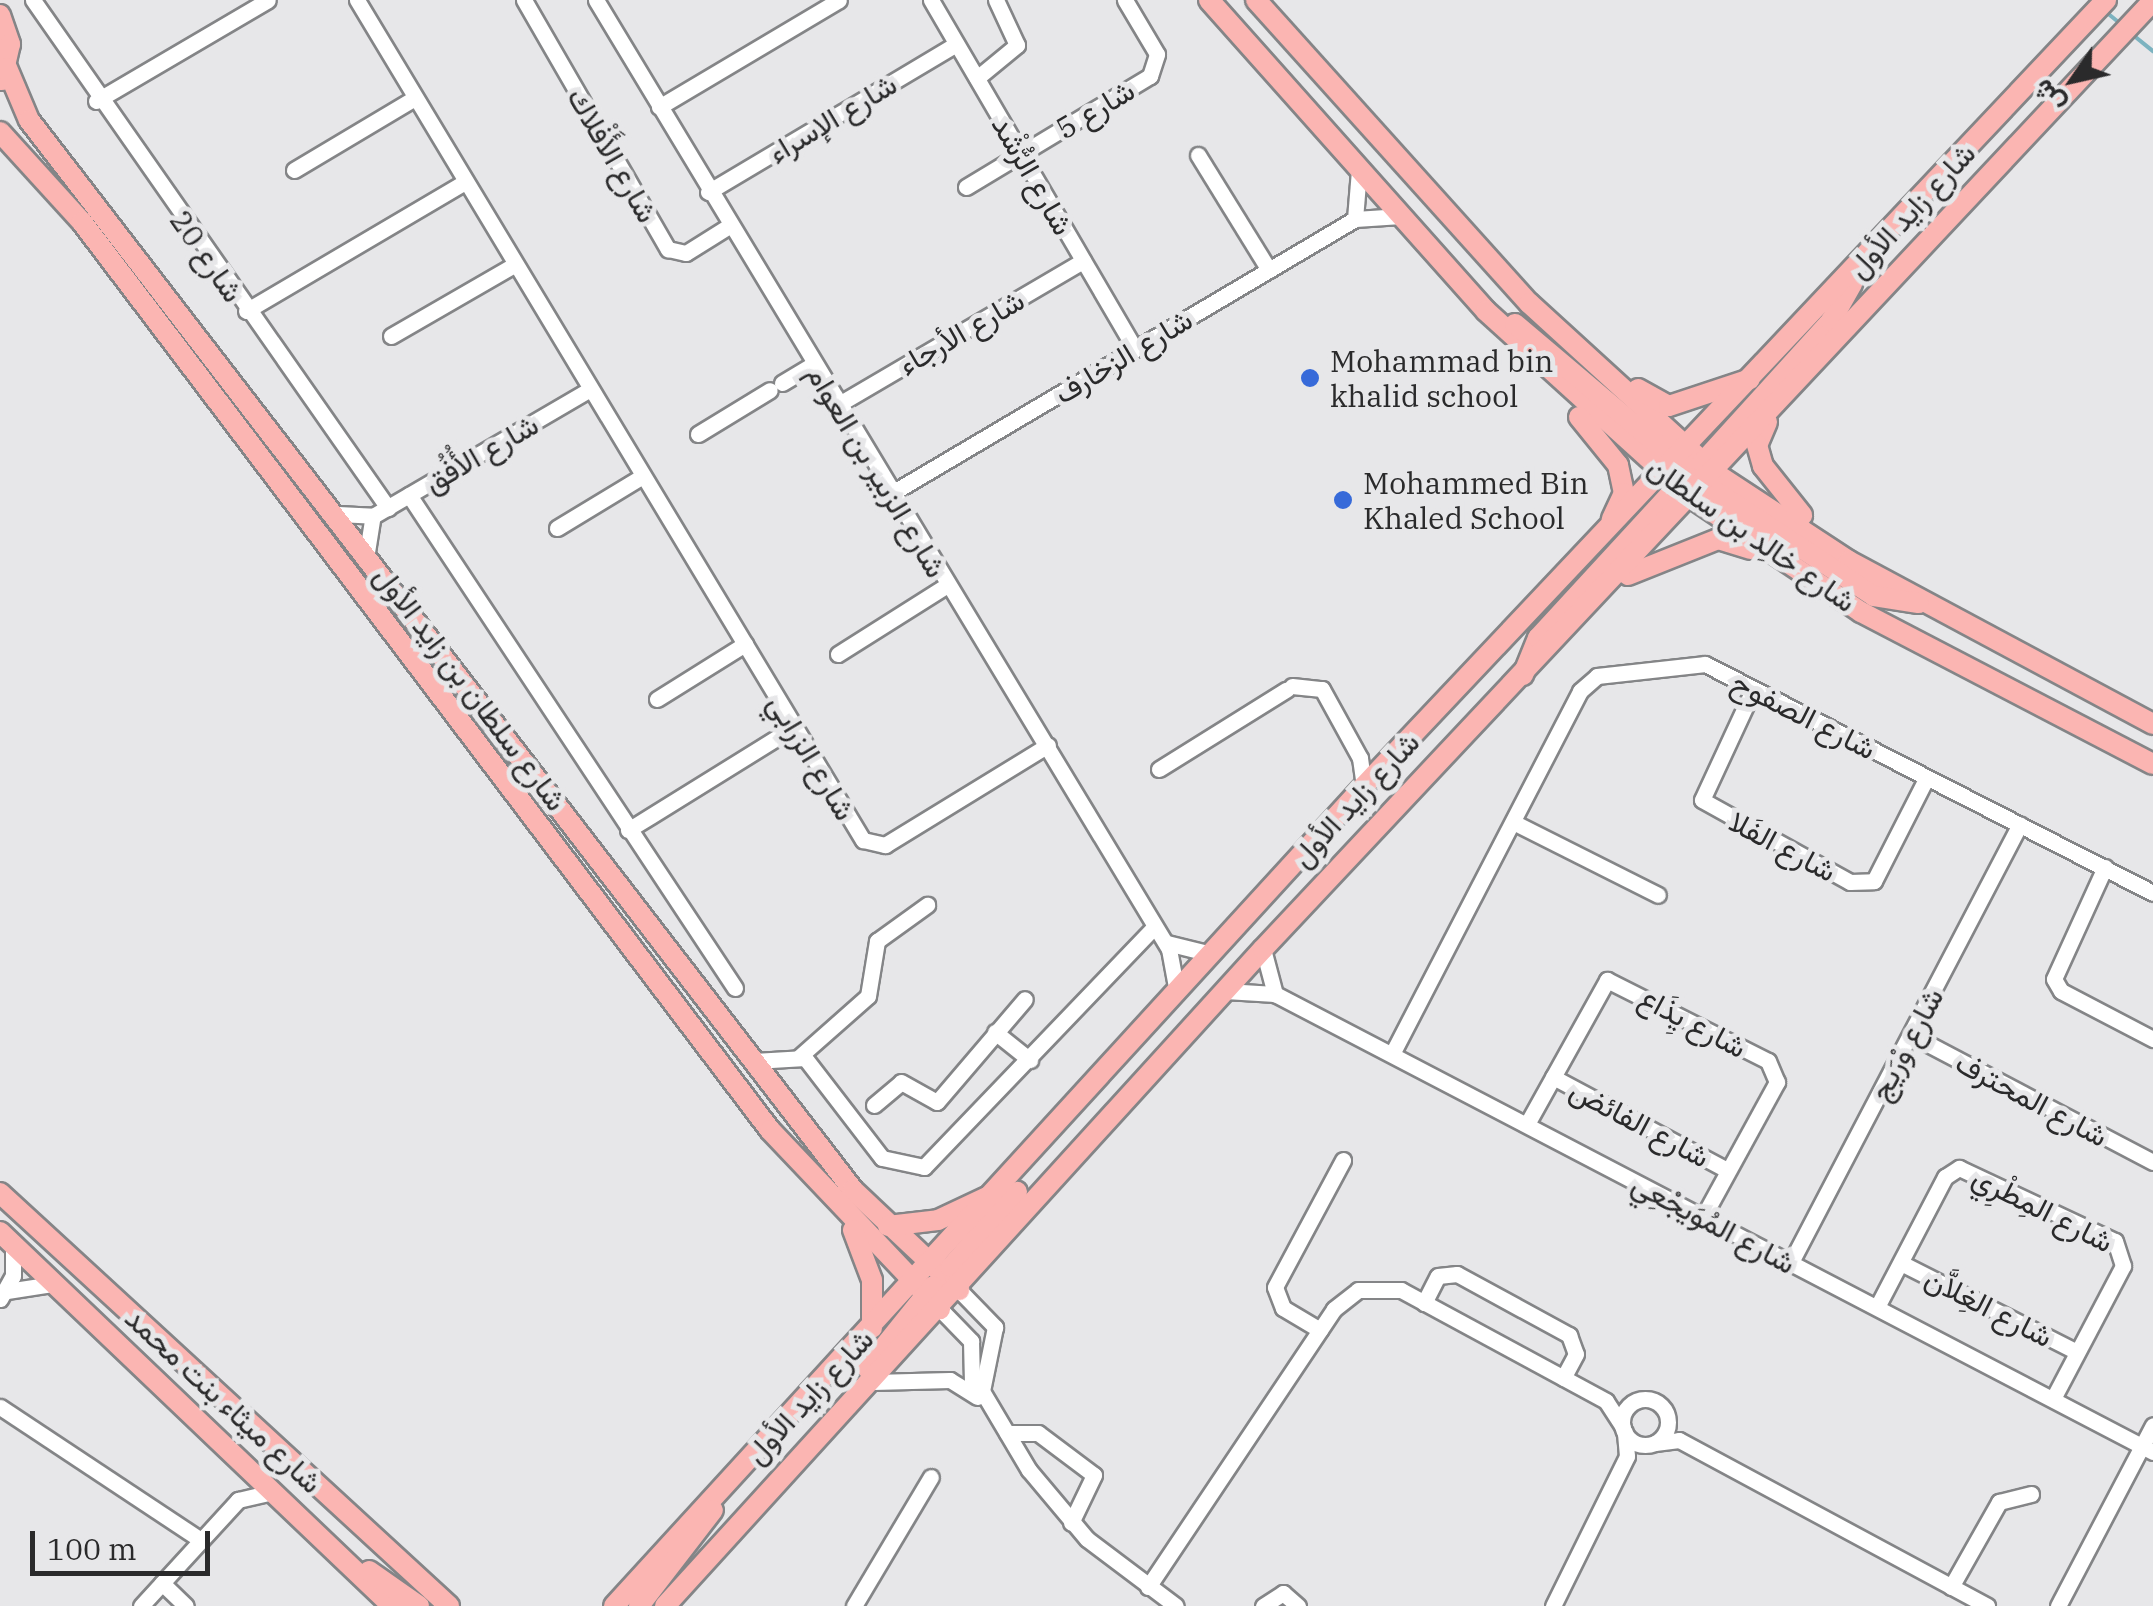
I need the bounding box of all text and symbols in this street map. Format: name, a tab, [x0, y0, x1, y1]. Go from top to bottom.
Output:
north arrow	[2023, 30, 2123, 130]
street label: شارع الإسراء	[761, 66, 903, 170]
street label: شارع 5	[1049, 72, 1141, 146]
text: ش	[2023, 73, 2072, 121]
street label: شارع الأَفْلاك	[560, 81, 666, 229]
street label: شارع الرُّشْد	[984, 109, 1082, 241]
street label: شارع زايد الأول	[1839, 135, 1983, 285]
street label: شارع 20	[163, 203, 251, 309]
street label: شارع الأرجاء	[892, 282, 1030, 382]
street label: شارع الزخارف	[1048, 301, 1198, 411]
place label: Mohammad bin khalid school	[1330, 343, 1553, 414]
street label: شارع الزبير بن العوام	[799, 358, 955, 584]
marker: Mohammad bin khalid school	[1299, 367, 1321, 389]
street label: شارع الأُفُق	[418, 406, 544, 500]
street label: شارع خالِد بن سلطان	[1641, 449, 1863, 619]
place label: Mohammed Bin Khaled School	[1363, 465, 1589, 536]
marker: Mohammed Bin Khaled School	[1332, 489, 1354, 511]
street label: شارع سلطان بن زايد الأول	[367, 558, 575, 818]
street label: شارع الصفوح	[1726, 663, 1882, 767]
street label: شارع الزرابي	[760, 688, 864, 826]
street label: شارع زايد الأول	[1283, 724, 1427, 874]
street label: شارع الفَلا	[1723, 803, 1843, 889]
street label: شارع يِذَاع	[1633, 979, 1753, 1065]
street label: شارع وْرَيج	[1861, 981, 1951, 1107]
street label: شارع المحترف	[1950, 1044, 2114, 1154]
street label: شارع الفائض	[1564, 1071, 1716, 1175]
street label: شارع المِطْرِي	[1967, 1158, 2119, 1260]
street label: شارع المُوَيجْعِي	[1626, 1165, 1802, 1281]
street label: شارع الغِلاَّن	[1919, 1260, 2059, 1354]
street label: شارع ميثاء بنت محمد	[118, 1300, 330, 1500]
street label: شارع زايد الأول	[737, 1321, 881, 1471]
scale bar	[35, 1511, 215, 1573]
text: 100 m	[47, 1529, 137, 1568]

